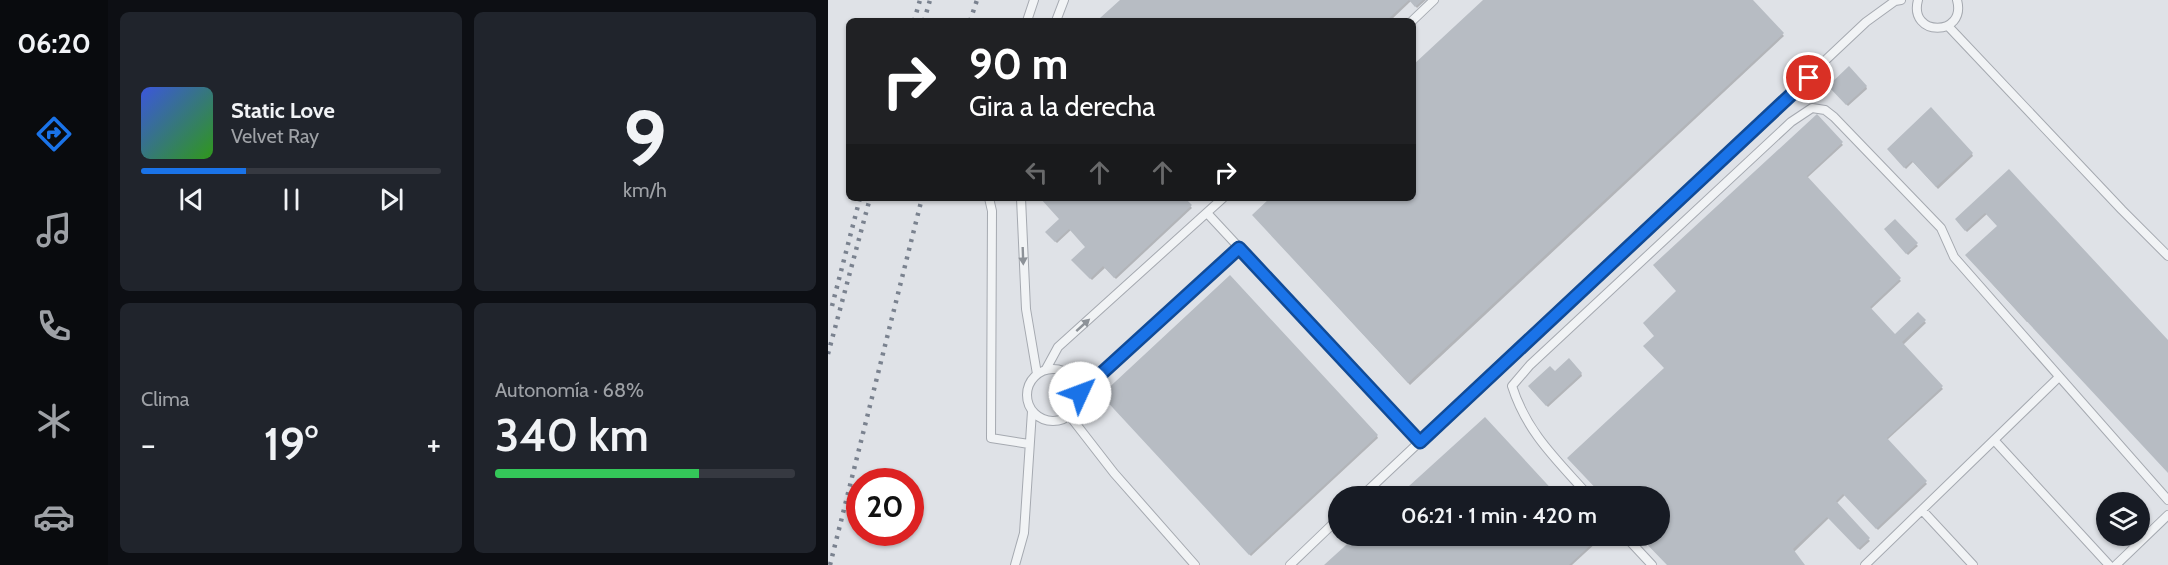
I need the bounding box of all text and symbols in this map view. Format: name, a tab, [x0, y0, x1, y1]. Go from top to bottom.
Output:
text: 06:20	[17, 27, 91, 60]
text: 90 m	[969, 38, 1068, 90]
icon: right	[870, 42, 948, 120]
pin	[1783, 52, 1834, 103]
icon: arrive	[1792, 61, 1825, 94]
text: Gira a la derecha	[969, 90, 1155, 123]
text: 9	[623, 91, 667, 186]
text: Static Love	[231, 97, 335, 124]
icon: directions	[33, 113, 75, 155]
text: Velvet Ray	[231, 124, 319, 148]
icon: left	[1020, 156, 1053, 189]
icon: ahead	[1083, 156, 1116, 189]
icon: ahead	[1146, 156, 1179, 189]
icon: right	[1209, 156, 1242, 189]
text: km/h	[623, 178, 667, 202]
icon: previous	[175, 183, 208, 216]
icon: pause	[275, 183, 308, 216]
icon: next	[375, 183, 408, 216]
icon: music	[33, 209, 75, 251]
one-way arrow	[1018, 247, 1028, 266]
icon: phone	[33, 305, 75, 347]
one-way arrow	[1075, 319, 1090, 332]
position arrow	[1048, 361, 1112, 425]
text: Autonomía · 68%	[495, 378, 644, 402]
text: Clima	[141, 387, 189, 411]
icon: climate	[33, 400, 75, 442]
text: 340 km	[495, 408, 649, 462]
text: 19°	[264, 417, 318, 471]
text: −	[141, 424, 156, 464]
text: +	[426, 424, 441, 464]
speed limit sign: 20	[846, 468, 924, 546]
map controls	[2096, 492, 2150, 546]
button: layers	[2096, 492, 2150, 546]
icon: car	[33, 496, 75, 538]
text: 06:21 · 1 min · 420 m	[1401, 502, 1597, 529]

